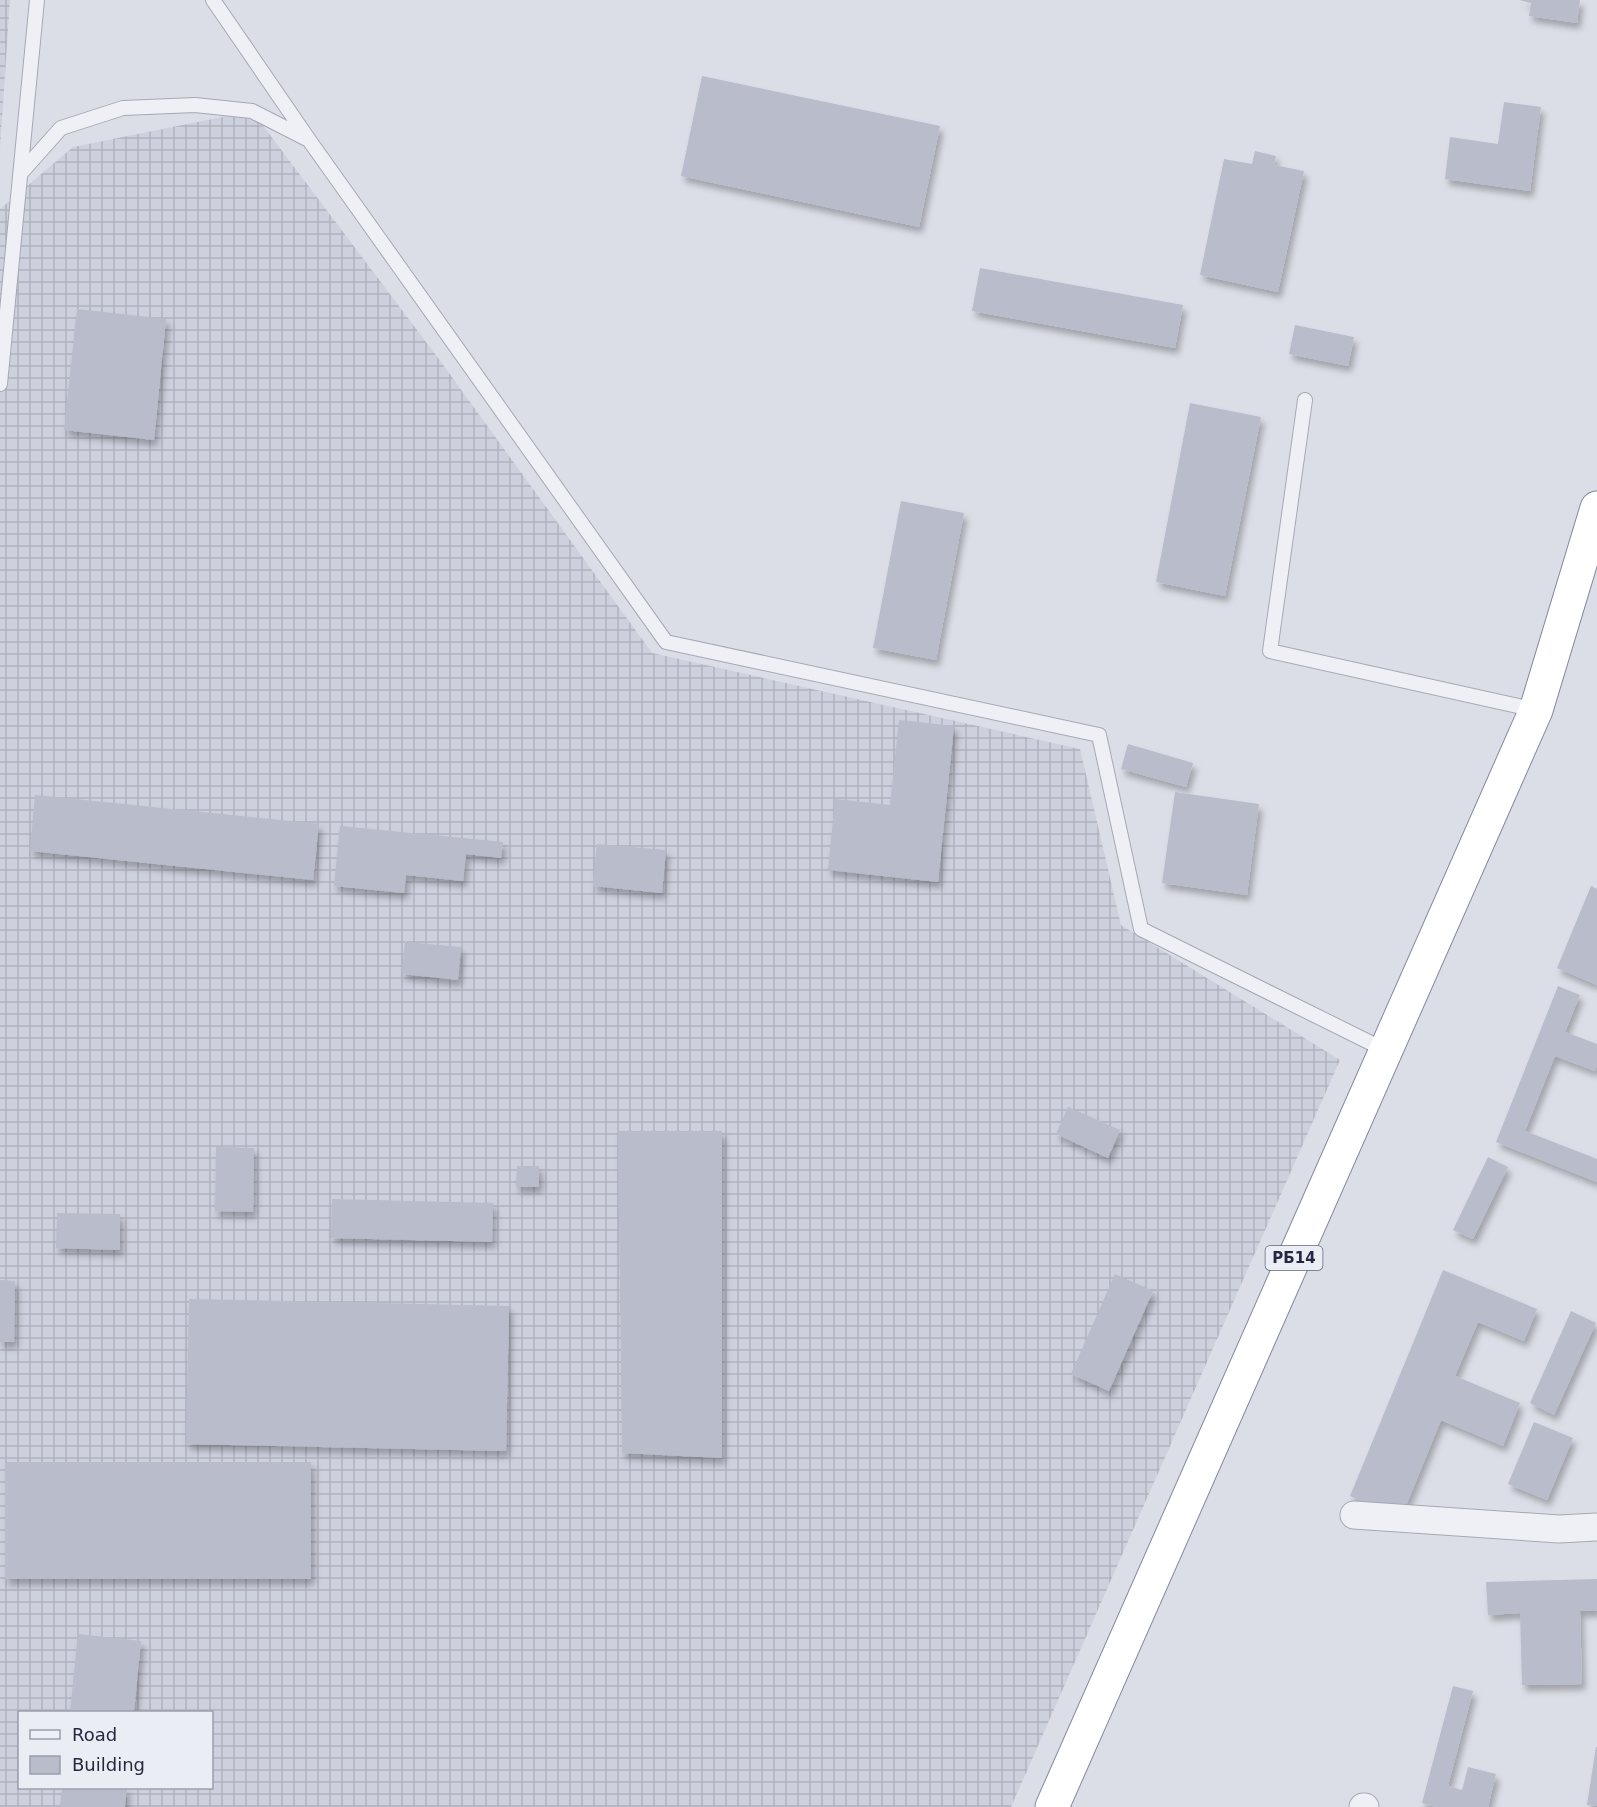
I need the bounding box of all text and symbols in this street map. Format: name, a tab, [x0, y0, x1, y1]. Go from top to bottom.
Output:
road number: РБ14	[1266, 1246, 1322, 1270]
legend	[18, 1711, 213, 1789]
text: Road	[72, 1724, 117, 1745]
text: Building	[72, 1754, 145, 1775]

